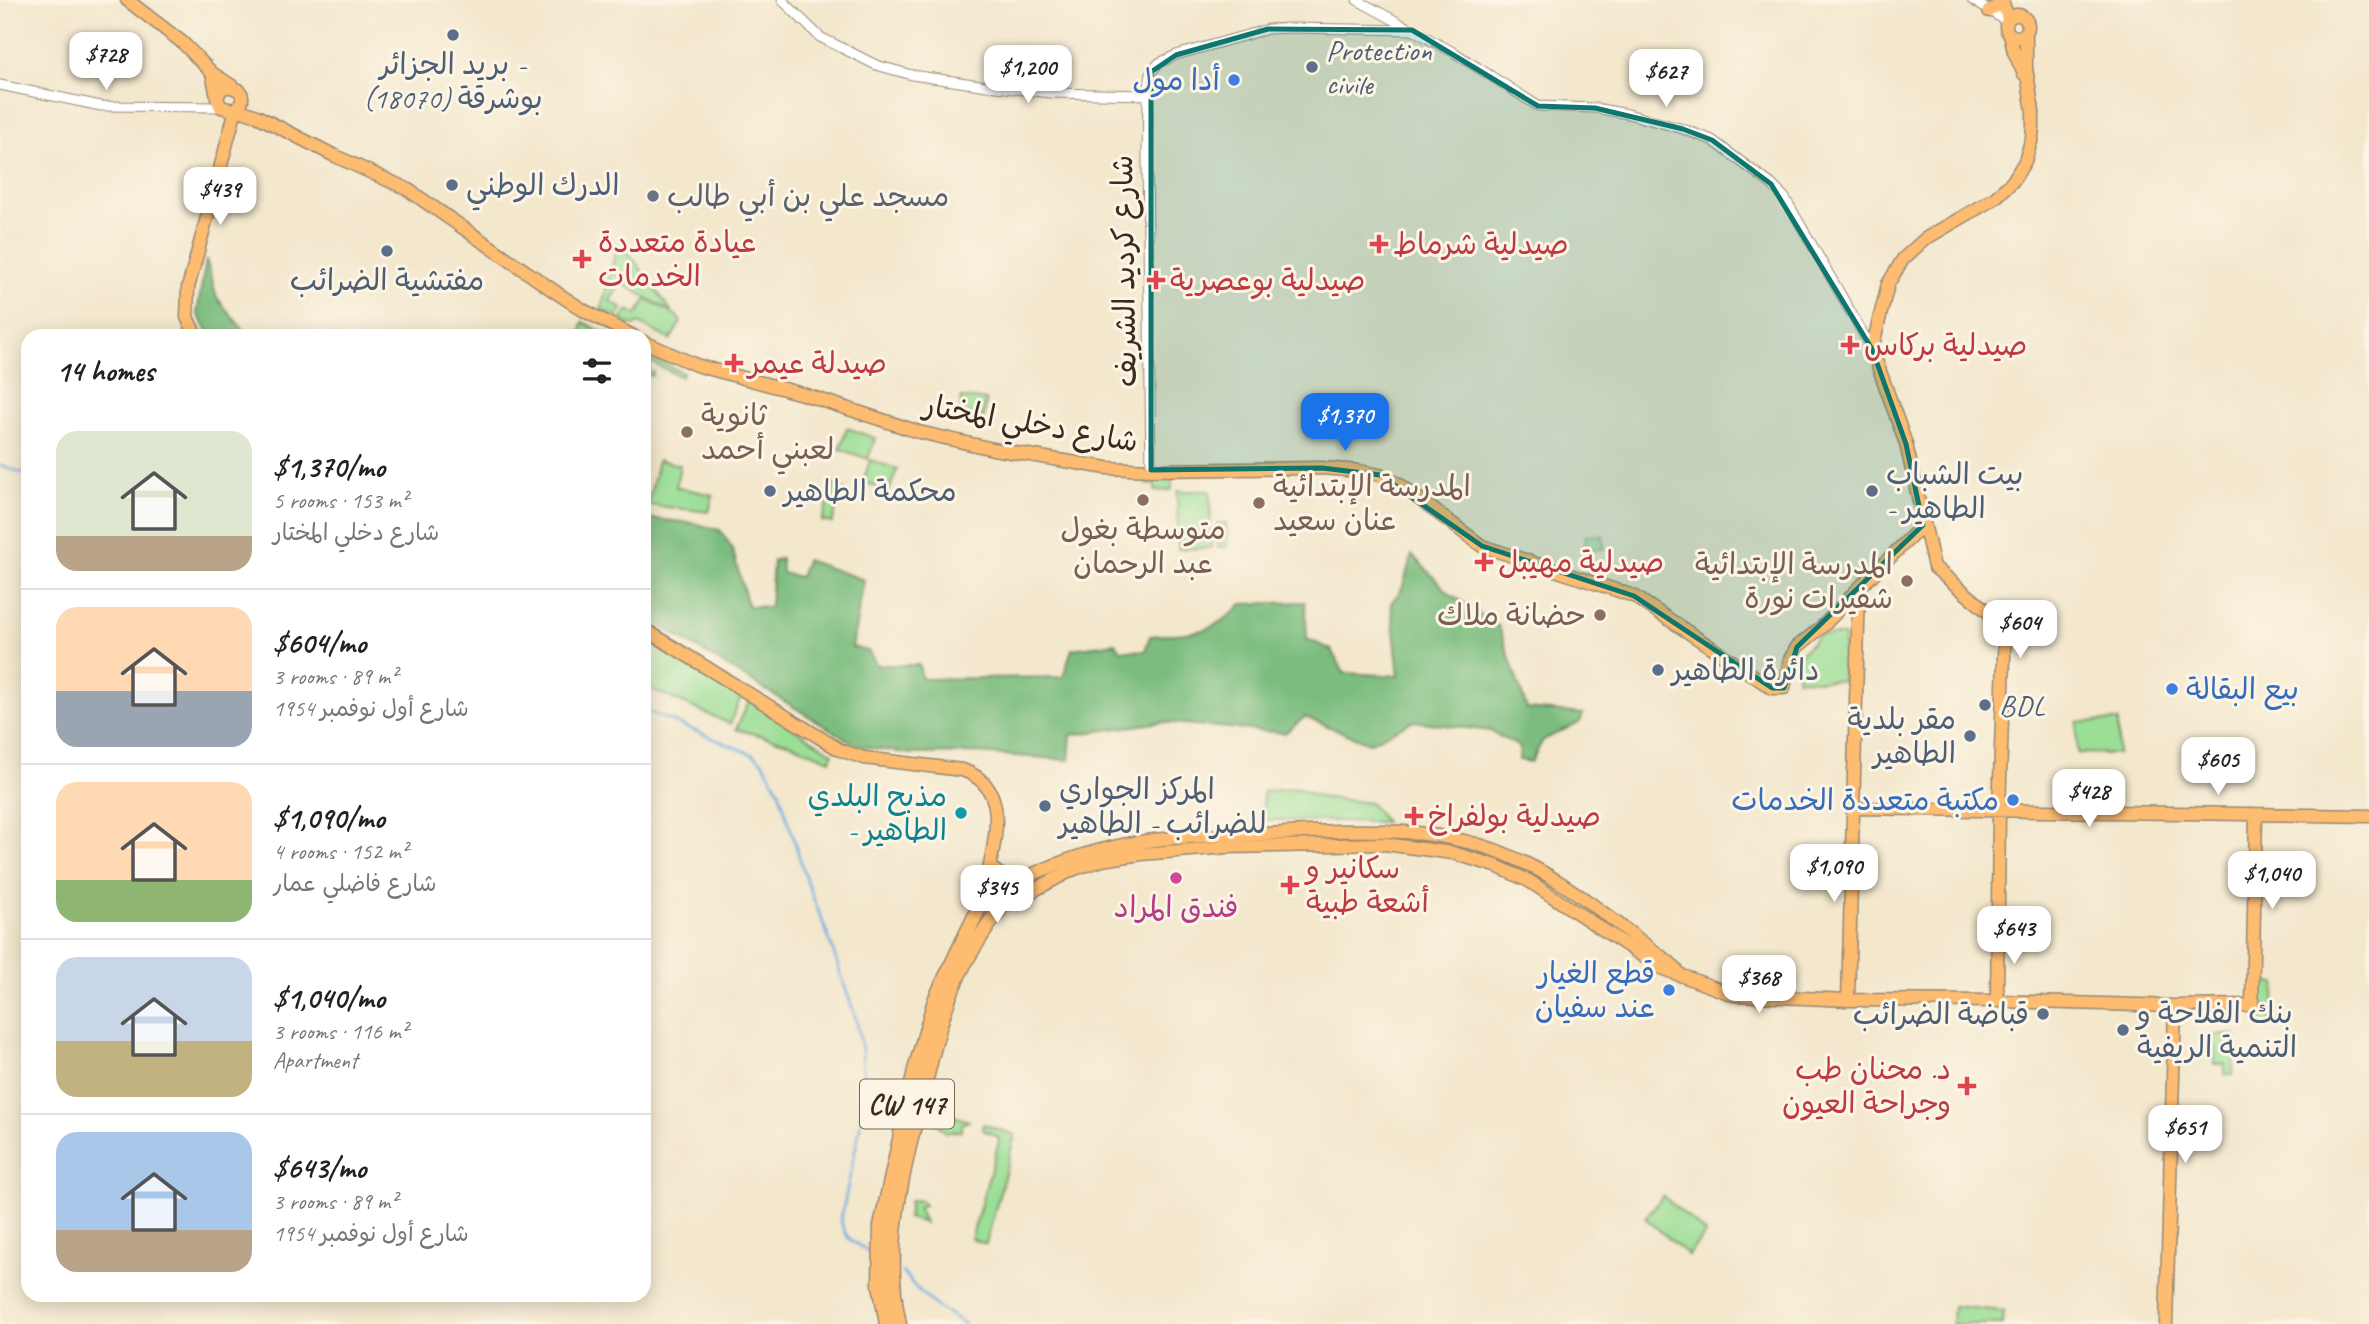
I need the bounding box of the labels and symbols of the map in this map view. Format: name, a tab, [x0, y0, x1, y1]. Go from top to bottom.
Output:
marker: بريد الجزائر - بوشرقة (18070)	[445, 27, 461, 43]
place label: Protection civile	[1326, 31, 1432, 103]
pin: $728	[65, 32, 147, 92]
place label: بريد الجزائر - بوشرقة (18070)	[363, 45, 543, 117]
pin: $1,200	[971, 46, 1085, 105]
pin: $627	[1625, 50, 1707, 109]
marker: Protection civile	[1304, 59, 1320, 75]
place label: أدا مول	[1132, 61, 1220, 99]
marker: أدا مول	[1226, 72, 1242, 88]
street label: شارع كرديد الشريف	[1103, 155, 1147, 387]
place label: الدرك الوطني	[466, 166, 619, 211]
pin: $439	[179, 168, 261, 227]
marker: الدرك الوطني	[444, 177, 460, 193]
place label: مسجد علي بن أبي طالب	[667, 177, 949, 222]
marker: مسجد علي بن أبي طالب	[645, 188, 661, 204]
place label: عيادة متعددة الخدمات	[598, 223, 756, 295]
place label: صيدلية شرماط	[1393, 225, 1569, 263]
marker: صيدلية شرماط	[1371, 236, 1387, 252]
marker: مفتشية الضرائب	[379, 243, 395, 259]
marker: عيادة متعددة الخدمات	[572, 249, 592, 269]
place label: مفتشية الضرائب	[290, 261, 484, 299]
place label: صيدلية بوعصرية	[1170, 261, 1365, 300]
marker: صيدلية بوعصرية	[1148, 272, 1164, 288]
place label: صيدلية بركاس	[1864, 326, 2027, 364]
marker: صيدلية بركاس	[1842, 337, 1858, 353]
place label: صيدلة عيمر	[745, 344, 887, 382]
marker: صيدلة عيمر	[726, 355, 742, 371]
street label: شارع دخلي المختار	[917, 385, 1141, 467]
pin: $1,370	[1288, 393, 1402, 453]
place label: ثانوية لعبني أحمد	[701, 396, 834, 475]
marker: ثانوية لعبني أحمد	[679, 424, 695, 440]
place label: بيت الشباب - الطاهير	[1886, 455, 2023, 527]
place label: المدرسة الإبتدائية عنان سعيد	[1273, 467, 1471, 539]
place label: محكمة الطاهير	[781, 472, 957, 510]
marker: محكمة الطاهير	[762, 483, 778, 499]
marker: بيت الشباب - الطاهير	[1864, 483, 1880, 499]
marker: متوسطة بغول عبد الرحمان	[1135, 492, 1151, 508]
marker: المدرسة الإبتدائية عنان سعيد	[1251, 495, 1267, 511]
place label: متوسطة بغول عبد الرحمان	[1060, 510, 1226, 582]
place label: صيدلية مهيبل	[1498, 543, 1664, 581]
place label: المدرسة الإبتدائية شفيرات نورة	[1695, 545, 1893, 617]
marker: صيدلية مهيبل	[1476, 554, 1492, 570]
marker: المدرسة الإبتدائية شفيرات نورة	[1899, 573, 1915, 589]
place label: حضانة ملاك	[1437, 596, 1586, 634]
pin: $604	[1979, 600, 2061, 660]
marker: حضانة ملاك	[1592, 607, 1608, 623]
place label: دائرة الطاهير	[1669, 651, 1820, 689]
marker: دائرة الطاهير	[1650, 662, 1666, 678]
place label: بيع البقالة	[2186, 670, 2299, 710]
marker: بيع البقالة	[2164, 681, 2180, 697]
place label: BDL	[1999, 686, 2046, 724]
marker: BDL	[1977, 697, 1993, 713]
place label: مقر بلدية الطاهير	[1848, 700, 1956, 772]
marker: مقر بلدية الطاهير	[1962, 728, 1978, 744]
pin: $605	[2177, 738, 2259, 797]
place label: المركز الجواري للضرائب - الطاهير	[1056, 770, 1267, 842]
pin: $428	[2048, 770, 2130, 829]
place label: مذبح البلدي - الطاهير	[808, 777, 947, 849]
place label: مكتبة متعددة الخدمات	[1731, 781, 1999, 819]
marker: مكتبة متعددة الخدمات	[2005, 792, 2021, 808]
place label: صيدلية بولفراخ	[1428, 797, 1601, 836]
marker: المركز الجواري للضرائب - الطاهير	[1037, 798, 1053, 814]
marker: مذبح البلدي - الطاهير	[953, 805, 969, 821]
marker: صيدلية بولفراخ	[1406, 808, 1422, 824]
pin: $1,090	[1777, 844, 1891, 904]
place label: سكانير و أشعة طبية	[1304, 849, 1429, 921]
pin: $1,040	[2215, 852, 2329, 911]
pin: $345	[956, 866, 1038, 925]
marker: فندق المراد	[1168, 870, 1184, 886]
marker: سكانير و أشعة طبية	[1280, 875, 1300, 895]
place label: فندق المراد	[1114, 888, 1238, 926]
pin: $643	[1973, 906, 2055, 966]
place label: قطع الغيار عند سفيان	[1535, 954, 1655, 1026]
pin: $368	[1718, 956, 1800, 1015]
marker: قطع الغيار عند سفيان	[1661, 982, 1677, 998]
place label: بنك الفلاحة و التنمية الريفية	[2135, 994, 2297, 1066]
place label: قباضة الضرائب	[1853, 995, 2029, 1033]
marker: قباضة الضرائب	[2035, 1006, 2051, 1022]
marker: بنك الفلاحة و التنمية الريفية	[2115, 1022, 2131, 1038]
place label: د. محنان طب وجراحة العيون	[1782, 1050, 1951, 1122]
marker: د. محنان طب وجراحة العيون	[1957, 1076, 1977, 1096]
road number: CW 147	[860, 1080, 954, 1128]
pin: $651	[2144, 1106, 2226, 1165]

